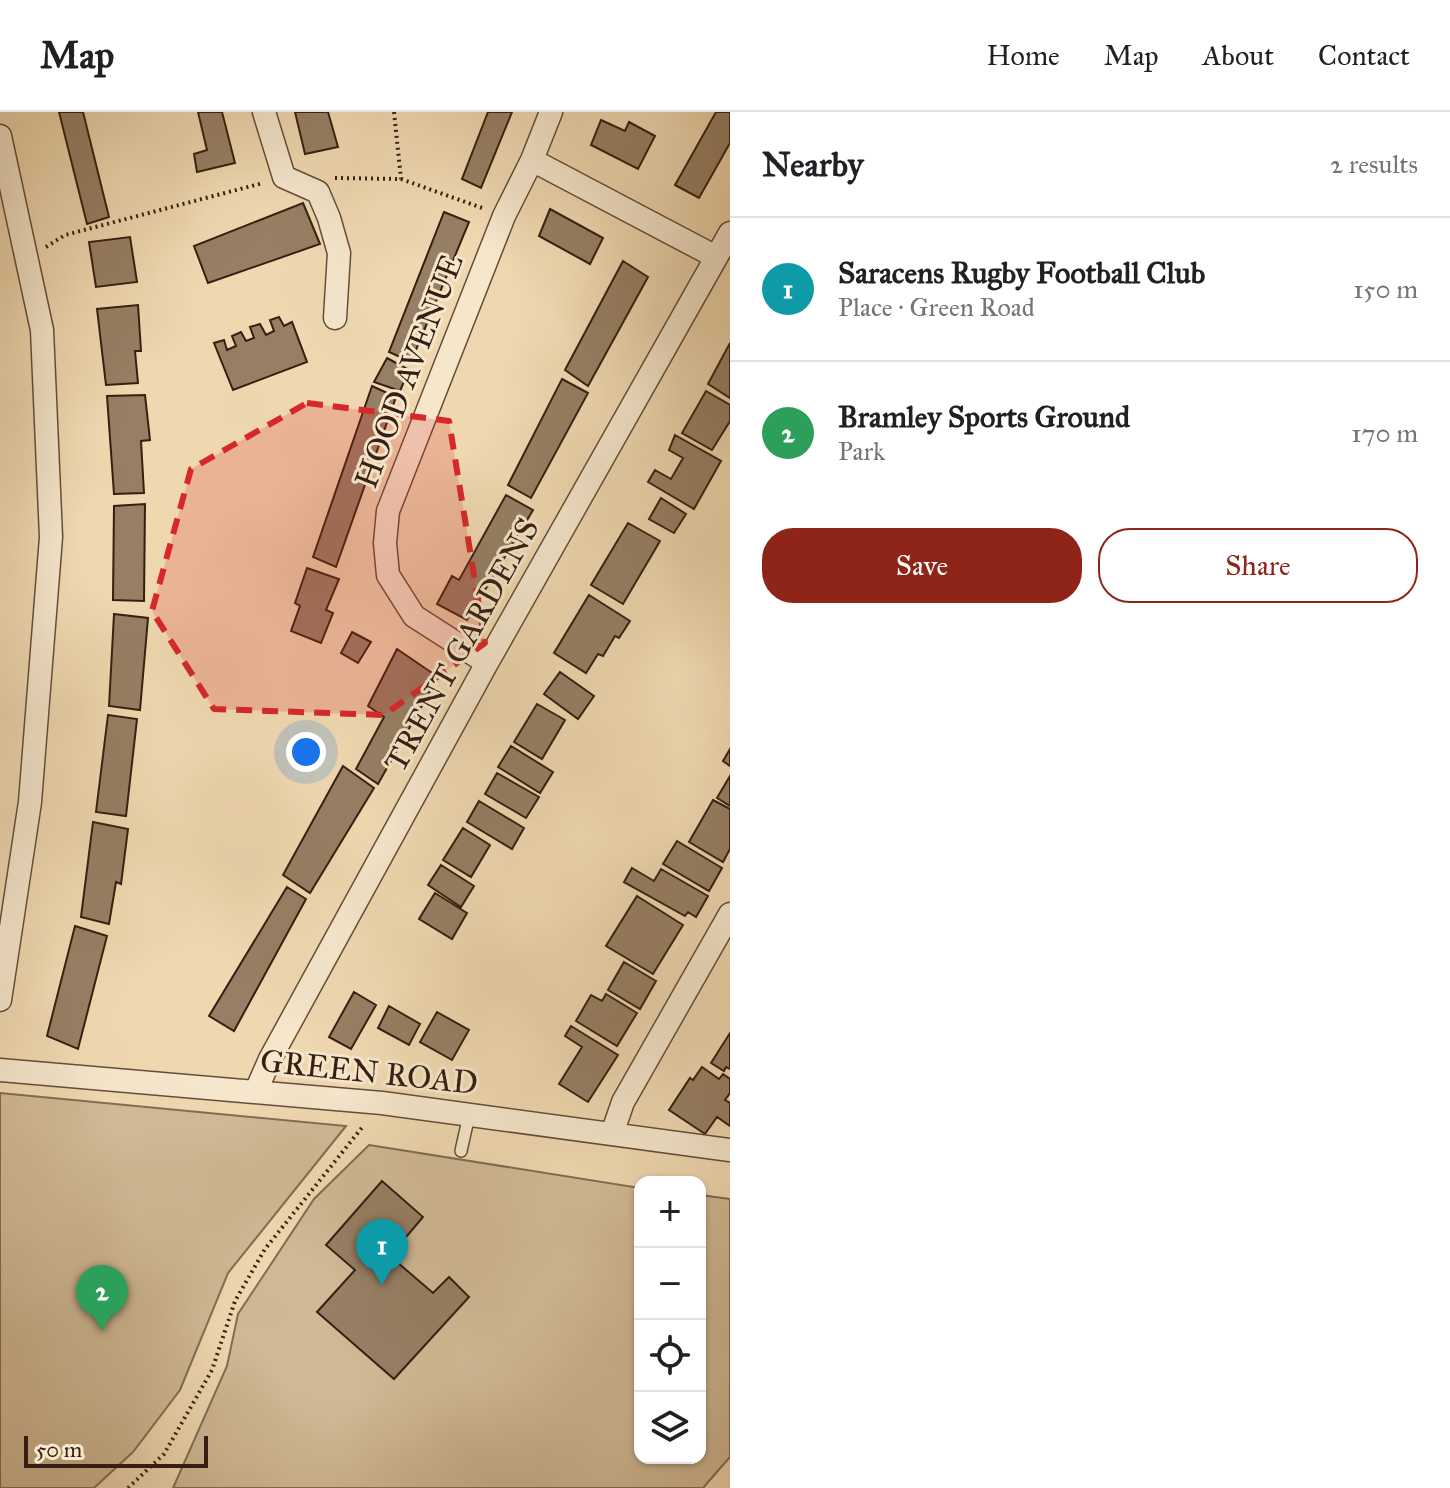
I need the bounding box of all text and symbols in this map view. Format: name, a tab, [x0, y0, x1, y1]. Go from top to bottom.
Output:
text: Map	[40, 32, 114, 78]
text: Home	[987, 38, 1060, 73]
text: Map	[1104, 38, 1158, 73]
text: About	[1202, 38, 1274, 73]
text: Contact	[1318, 38, 1410, 73]
text: Nearby	[762, 144, 864, 185]
text: 2 results	[1330, 148, 1418, 180]
street label: HOOD AVENUE	[346, 248, 472, 494]
text: Saracens Rugby Football Club	[838, 255, 1205, 291]
text: 1	[783, 273, 793, 305]
text: 150 m	[1353, 273, 1418, 305]
text: Place · Green Road	[838, 291, 1035, 323]
text: Bramley Sports Ground	[838, 399, 1130, 435]
text: 2	[782, 417, 794, 449]
text: 170 m	[1351, 417, 1418, 449]
text: Park	[838, 435, 885, 467]
street label: TRENT GARDENS	[376, 511, 548, 779]
button: Save	[762, 528, 1082, 603]
button: Share	[1098, 528, 1418, 603]
your location	[286, 732, 326, 772]
street label: GREEN ROAD	[258, 1041, 480, 1103]
map controls	[634, 1176, 706, 1464]
button: +	[634, 1176, 706, 1248]
pin: 1	[356, 1219, 408, 1285]
button: −	[634, 1248, 706, 1320]
pin: 2	[76, 1265, 128, 1331]
button: locate	[634, 1320, 706, 1392]
button: layers	[634, 1392, 706, 1464]
scale bar	[24, 1432, 208, 1468]
text: 50 m	[36, 1436, 82, 1463]

